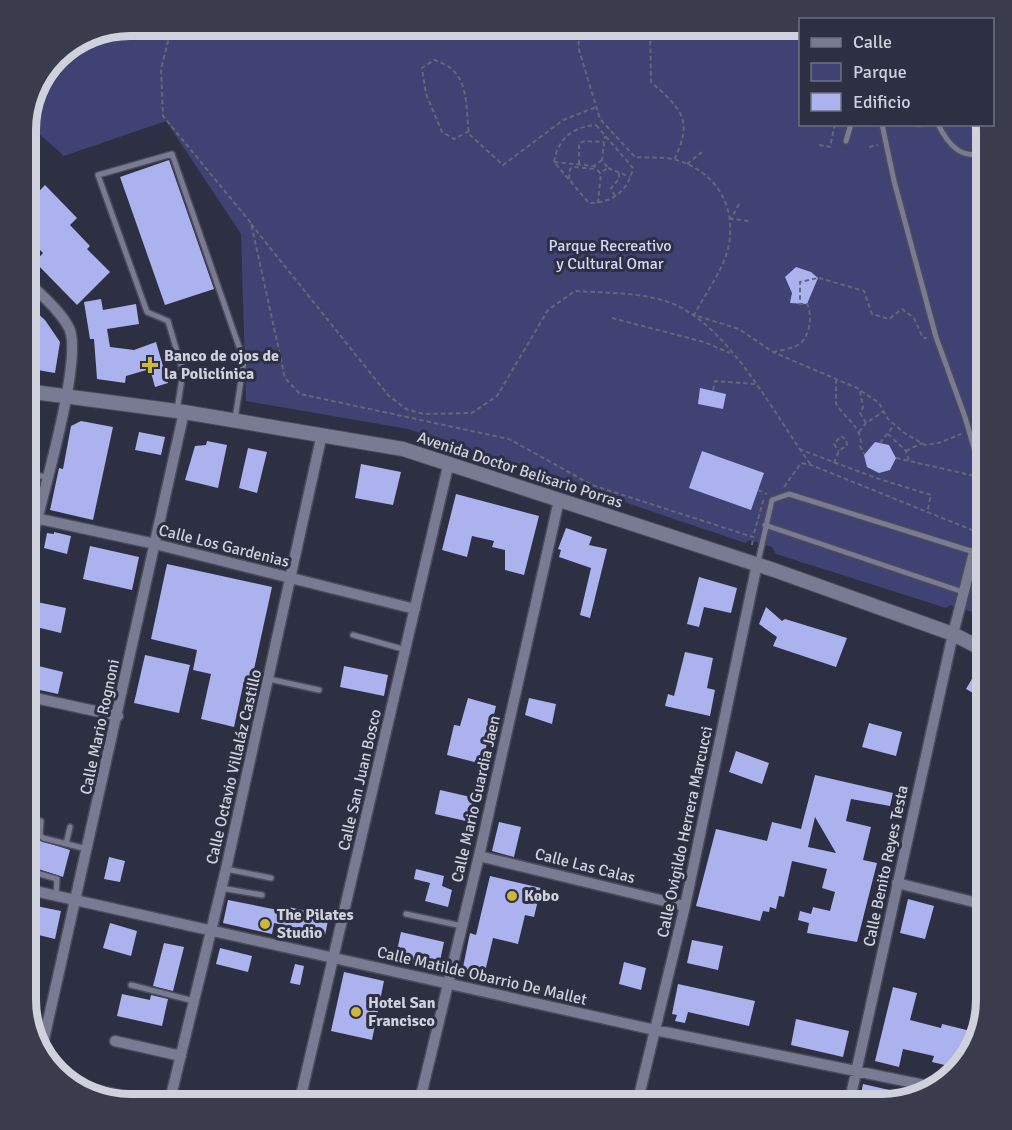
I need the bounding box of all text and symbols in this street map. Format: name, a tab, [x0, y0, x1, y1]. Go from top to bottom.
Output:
legend	[799, 18, 994, 126]
text: Calle	[853, 31, 892, 53]
text: Parque	[853, 61, 907, 83]
text: Edificio	[853, 91, 911, 113]
park label: Parque Recreativo y Cultural Omar	[548, 236, 672, 274]
place label: Banco de ojos de la Policlínica	[164, 346, 279, 384]
marker: Banco de ojos de la Policlínica	[141, 356, 159, 374]
street label: Avenida Doctor Belisario Porras	[415, 427, 625, 513]
street label: Calle Los Gardenias	[157, 520, 291, 572]
street label: Calle Mario Rognoni	[76, 657, 124, 797]
street label: Calle Octavio Villaláz Castillo	[202, 668, 266, 866]
street label: Calle San Juan Bosco	[334, 707, 386, 853]
street label: Calle Mario Guardia Jaen	[447, 714, 505, 884]
street label: Calle Ovigildo Herrera Marcucci	[653, 724, 717, 940]
street label: Calle Benito Reyes Testa	[859, 783, 913, 949]
street label: Calle Las Calas	[533, 844, 637, 888]
place label: Kobo	[524, 886, 559, 906]
marker: Kobo	[505, 889, 519, 903]
place label: The Pilates Studio	[277, 905, 354, 943]
marker: The Pilates Studio	[258, 917, 272, 931]
street label: Calle Matilde Obarrio De Mallet	[375, 942, 589, 1010]
place label: Hotel San Francisco	[368, 993, 436, 1031]
marker: Hotel San Francisco	[349, 1005, 363, 1019]

